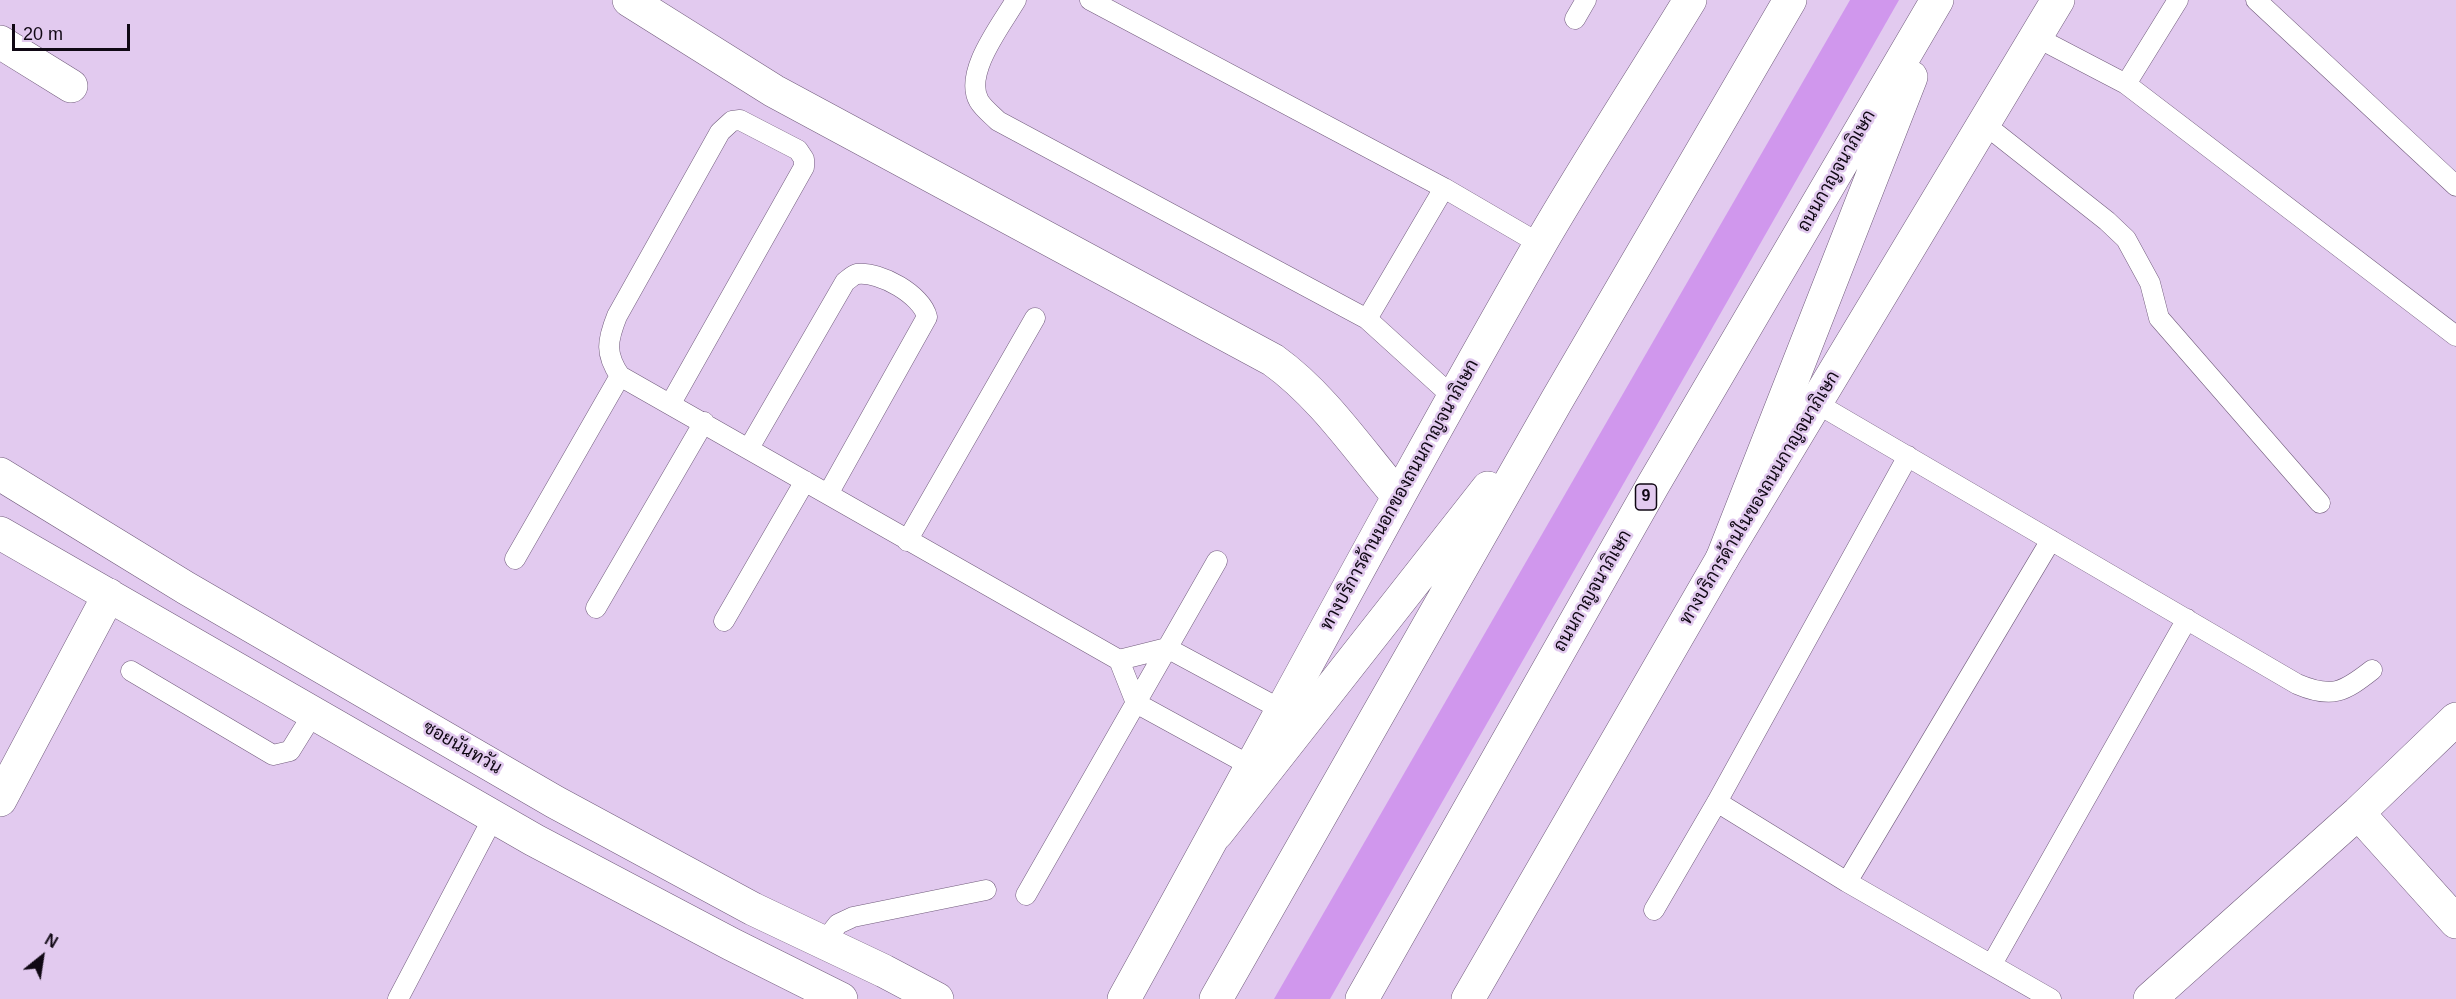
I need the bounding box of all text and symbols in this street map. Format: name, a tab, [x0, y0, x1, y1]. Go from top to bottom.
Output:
scale bar	[15, 12, 134, 50]
text: 20 m	[23, 24, 63, 44]
street label: ถนนกาญจนาภิเษก	[1793, 106, 1881, 236]
street label: ทางบริการด้านนอกของถนนกาญจนาภิเษก	[1316, 356, 1484, 634]
street label: ทางบริการด้านในของถนนกาญจนาภิเษก	[1675, 367, 1845, 629]
road number: 9	[1636, 484, 1656, 510]
street label: ถนนกาญจนาภิเษก	[1549, 526, 1637, 656]
street label: ซอยนันทวัน	[419, 717, 505, 779]
north arrow	[12, 927, 72, 987]
text: N	[42, 931, 61, 951]

